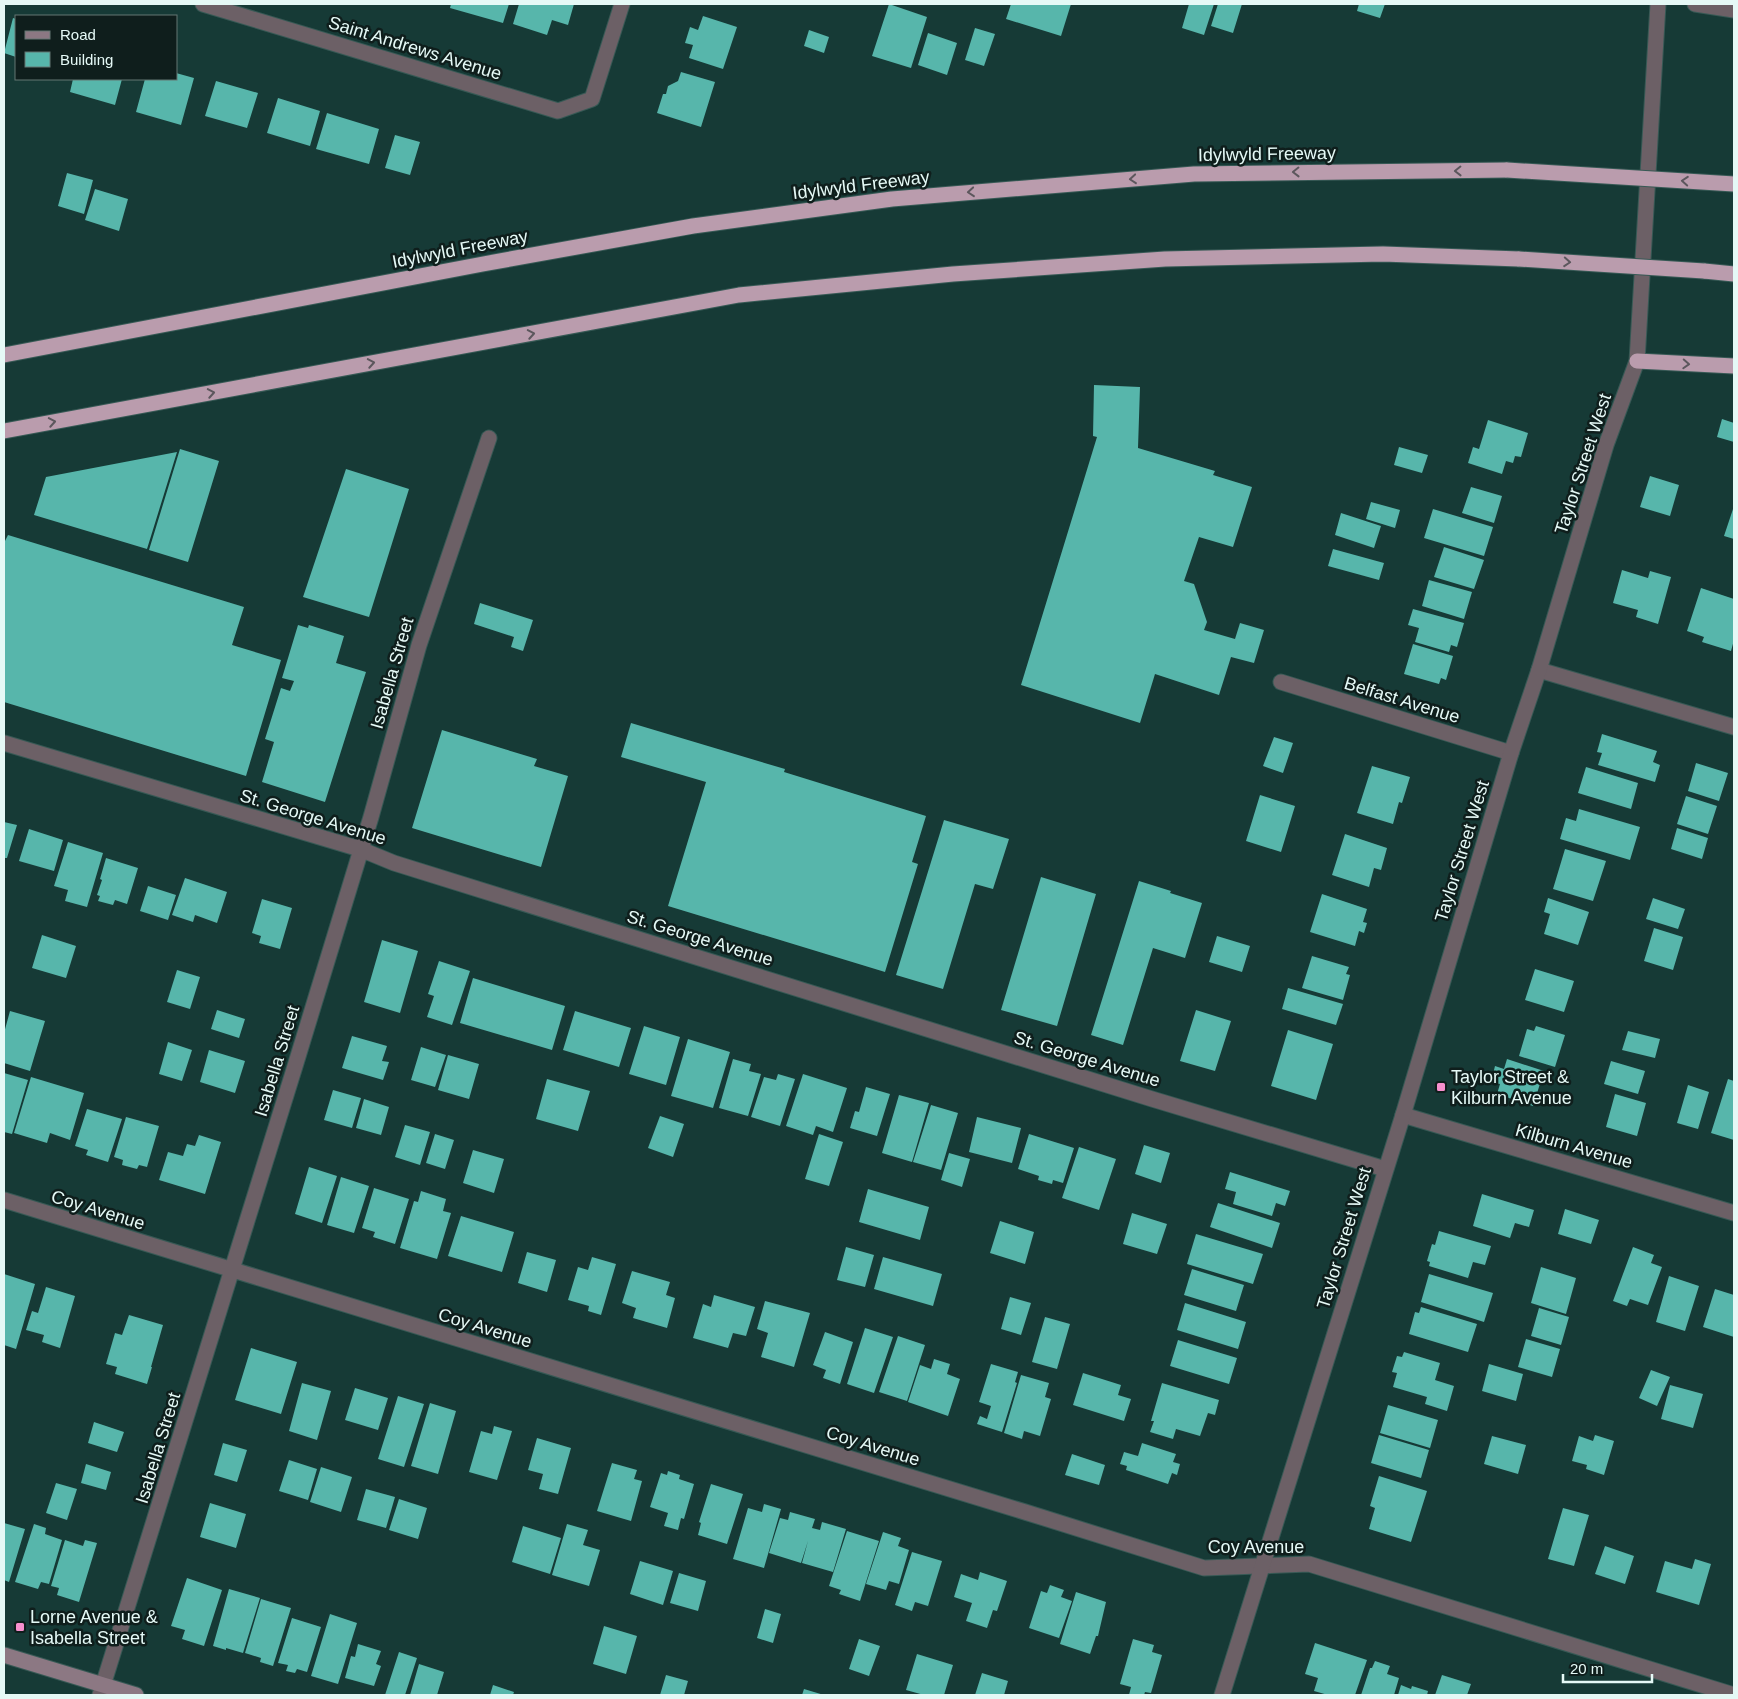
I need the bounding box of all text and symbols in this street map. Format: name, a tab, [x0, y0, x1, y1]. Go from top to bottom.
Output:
street label: Saint Andrews Avenue	[326, 12, 504, 84]
legend	[15, 15, 178, 80]
text: Road	[60, 26, 96, 43]
text: Building	[60, 51, 113, 68]
street label: Idylwyld Freeway	[1198, 143, 1336, 165]
one-way arrow	[1454, 166, 1462, 176]
street label: Idylwyld Freeway	[791, 167, 931, 203]
one-way arrow	[1291, 167, 1299, 178]
one-way arrow	[1129, 173, 1137, 184]
one-way arrow	[1681, 176, 1689, 187]
one-way arrow	[967, 186, 975, 197]
street label: Idylwyld Freeway	[390, 226, 530, 272]
one-way arrow	[1564, 257, 1572, 268]
one-way arrow	[527, 329, 535, 339]
one-way arrow	[1682, 358, 1690, 369]
one-way arrow	[367, 359, 376, 369]
one-way arrow	[207, 388, 216, 398]
street label: Taylor Street West	[1551, 391, 1615, 537]
one-way arrow	[47, 418, 56, 428]
street label: Isabella Street	[367, 615, 417, 731]
street label: Belfast Avenue	[1342, 673, 1462, 727]
street label: Taylor Street West	[1431, 778, 1493, 924]
street label: St. George Avenue	[238, 785, 388, 849]
street label: St. George Avenue	[625, 906, 775, 970]
street label: Isabella Street	[251, 1003, 303, 1119]
street label: St. George Avenue	[1012, 1027, 1162, 1091]
place label: Taylor Street & Kilburn Avenue	[1451, 1067, 1572, 1108]
marker: Taylor Street & Kilburn Avenue	[1435, 1081, 1447, 1093]
street label: Kilburn Avenue	[1513, 1120, 1635, 1172]
street label: Taylor Street West	[1313, 1165, 1375, 1311]
street label: Coy Avenue	[49, 1186, 147, 1234]
street label: Coy Avenue	[436, 1304, 534, 1352]
street label: Isabella Street	[132, 1390, 184, 1506]
street label: Coy Avenue	[824, 1422, 922, 1470]
street label: Coy Avenue	[1208, 1537, 1304, 1557]
place label: Lorne Avenue & Isabella Street	[30, 1607, 158, 1648]
marker: Lorne Avenue & Isabella Street	[14, 1621, 26, 1633]
scale bar	[1563, 1652, 1652, 1684]
text: 20 m	[1570, 1660, 1603, 1677]

